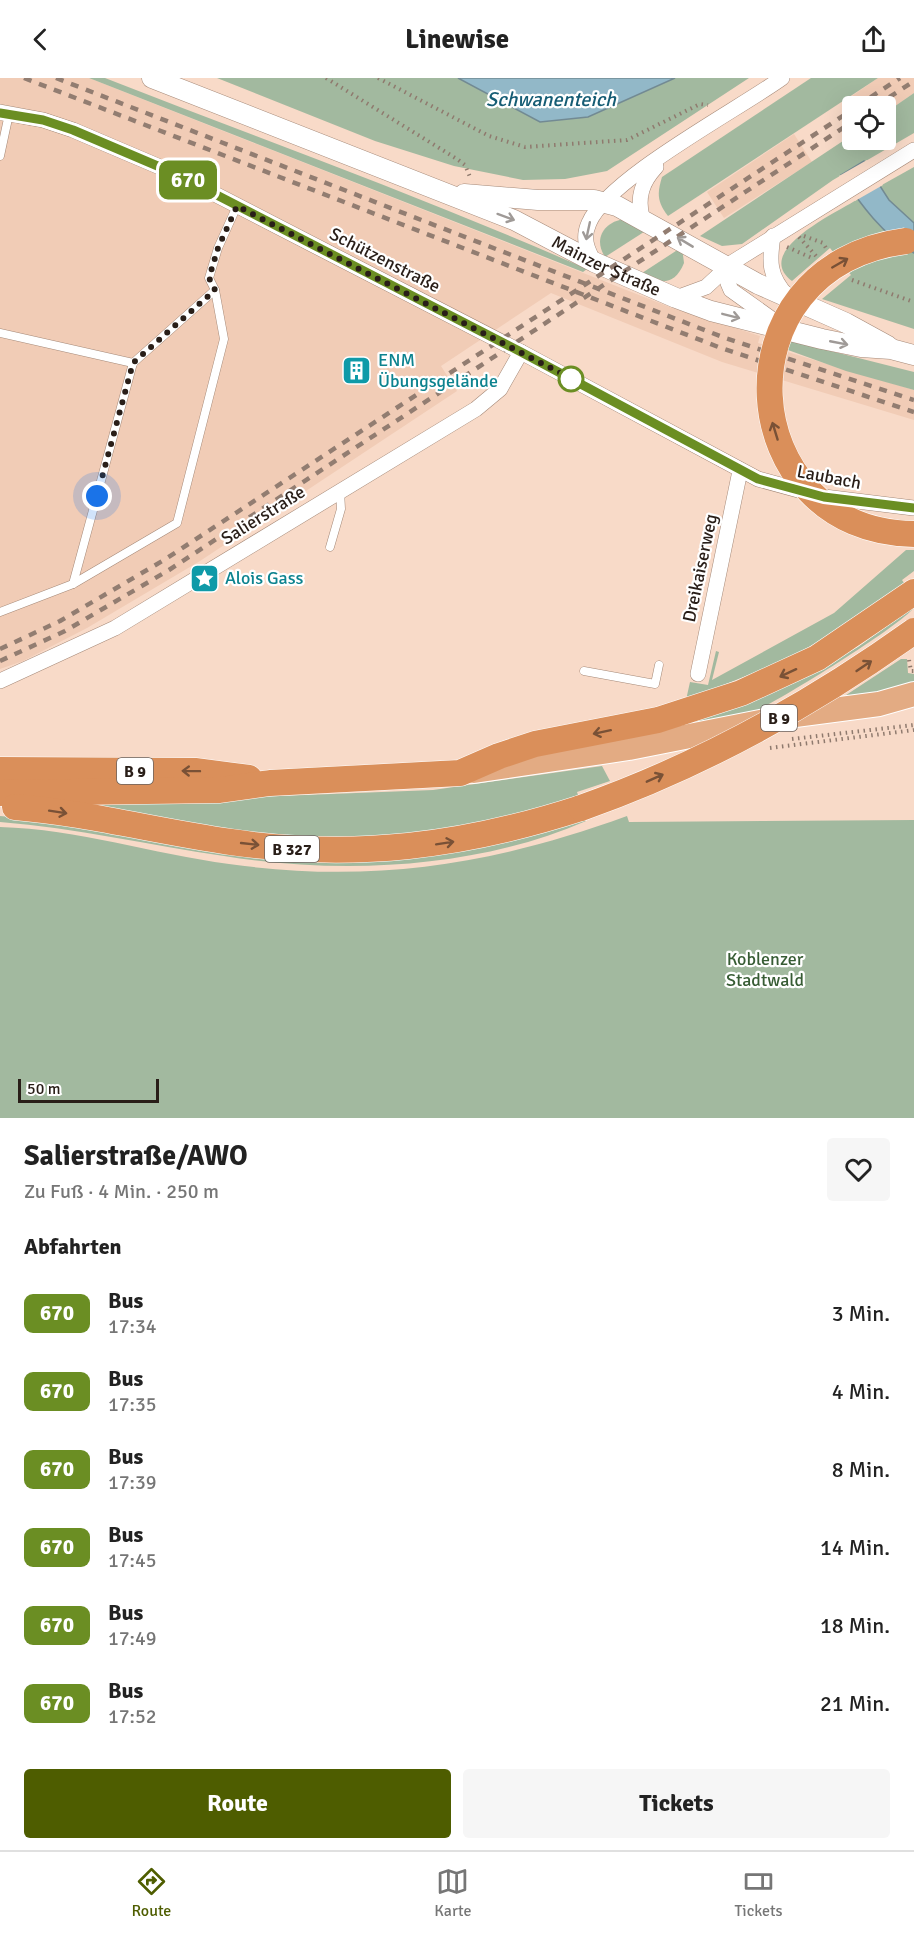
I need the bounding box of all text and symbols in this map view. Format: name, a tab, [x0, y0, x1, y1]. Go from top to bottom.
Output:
icon: back	[24, 23, 57, 56]
text: Linewise	[405, 23, 509, 56]
icon: share	[857, 23, 890, 56]
water label: Schwanenteich	[486, 87, 617, 112]
map controls	[842, 96, 896, 150]
button: locate	[842, 96, 896, 150]
line badge: 670	[154, 160, 222, 200]
text: 670	[171, 167, 205, 193]
one-way arrow	[496, 213, 515, 224]
one-way arrow	[581, 221, 593, 240]
street label: Schützenstraße	[326, 223, 444, 297]
street label: Mainzer Straße	[548, 231, 664, 301]
one-way arrow	[677, 235, 694, 247]
one-way arrow	[831, 257, 848, 269]
one-way arrow	[721, 310, 740, 322]
one-way arrow	[828, 338, 848, 349]
place label: ENM Übungsgelände	[378, 349, 498, 392]
building icon: ENM Übungsgelände	[341, 354, 373, 386]
unlabelled marker	[558, 366, 584, 392]
one-way arrow	[769, 422, 780, 441]
street label: Laubach	[795, 460, 863, 494]
your location	[82, 481, 112, 511]
street label: Salierstraße	[217, 481, 309, 549]
street label: Dreikaiserweg	[678, 512, 722, 624]
place icon: Alois Gass	[188, 562, 220, 594]
place label: Alois Gass	[225, 567, 304, 589]
one-way arrow	[855, 660, 871, 672]
one-way arrow	[779, 667, 797, 679]
road number: B 9	[761, 705, 797, 731]
one-way arrow	[593, 726, 612, 738]
road number: B 9	[117, 758, 153, 784]
one-way arrow	[182, 766, 202, 777]
one-way arrow	[646, 771, 664, 782]
one-way arrow	[48, 806, 68, 817]
road number: B 327	[265, 836, 319, 862]
one-way arrow	[434, 837, 454, 848]
one-way arrow	[240, 839, 260, 850]
park label: Koblenzer Stadtwald	[726, 948, 804, 991]
scale bar	[18, 1076, 159, 1103]
text: 50 m	[27, 1079, 61, 1099]
button: heart	[827, 1138, 890, 1201]
text: Salierstraße/AWO	[24, 1139, 248, 1173]
text: Zu Fuß · 4 Min. · 250 m	[24, 1179, 219, 1204]
text: Abfahrten	[24, 1233, 122, 1260]
text: Bus	[108, 1287, 143, 1314]
text: 670	[40, 1300, 74, 1326]
text: 3 Min.	[832, 1300, 890, 1327]
text: 17:34	[108, 1314, 157, 1339]
text: Bus	[108, 1365, 143, 1392]
text: 670	[40, 1378, 74, 1404]
text: 4 Min.	[832, 1378, 890, 1405]
text: 17:35	[108, 1392, 157, 1417]
text: Bus	[108, 1443, 143, 1470]
text: 670	[40, 1456, 74, 1482]
text: 8 Min.	[832, 1456, 890, 1483]
text: 17:39	[108, 1470, 157, 1495]
text: Bus	[108, 1521, 143, 1548]
text: 670	[40, 1534, 74, 1560]
text: 14 Min.	[820, 1534, 890, 1561]
text: 17:45	[108, 1548, 157, 1573]
text: Bus	[108, 1599, 143, 1626]
text: 670	[40, 1612, 74, 1638]
text: 18 Min.	[820, 1612, 890, 1639]
text: 17:49	[108, 1626, 157, 1651]
text: Bus	[108, 1677, 143, 1704]
text: 670	[40, 1690, 74, 1716]
text: 21 Min.	[820, 1690, 890, 1717]
text: 17:52	[108, 1704, 157, 1729]
button: Route	[24, 1769, 451, 1838]
button: Tickets	[463, 1769, 890, 1838]
tab: Route	[131, 1865, 171, 1921]
tab: Karte	[434, 1865, 472, 1921]
tab: Tickets	[734, 1865, 783, 1921]

